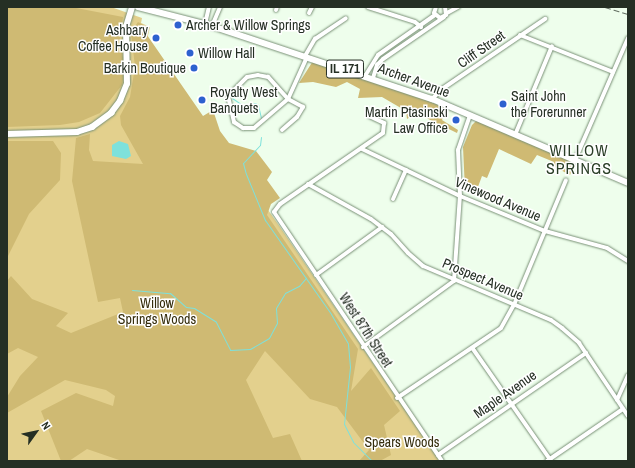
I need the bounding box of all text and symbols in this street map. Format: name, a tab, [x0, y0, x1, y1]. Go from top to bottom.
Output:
place label: Archer & Willow Springs	[186, 17, 310, 33]
marker: Archer & Willow Springs	[173, 20, 183, 30]
place label: Ashbary Coffee House	[78, 22, 148, 54]
street label: Cliff Street	[454, 27, 508, 71]
marker: Ashbary Coffee House	[151, 33, 161, 43]
place label: Willow Hall	[198, 45, 255, 61]
marker: Willow Hall	[185, 48, 195, 58]
road number: IL 171	[325, 58, 365, 80]
street label: Archer Avenue	[376, 59, 452, 101]
place label: Barkin Boutique	[104, 60, 186, 76]
marker: Barkin Boutique	[189, 63, 199, 73]
place label: Royalty West Banquets	[210, 84, 277, 116]
place label: Saint John the Forerunner	[511, 88, 586, 120]
marker: Royalty West Banquets	[197, 95, 207, 105]
marker: Saint John the Forerunner	[498, 99, 508, 109]
place label: Martin Ptasinski Law Office	[365, 104, 448, 136]
marker: Martin Ptasinski Law Office	[451, 115, 461, 125]
district label: WILLOW SPRINGS	[546, 140, 612, 178]
street label: Vinewood Avenue	[452, 173, 544, 225]
street label: Prospect Avenue	[440, 254, 526, 304]
street label: West 87th Street	[336, 290, 396, 370]
park label: Willow Springs Woods	[118, 295, 196, 328]
street label: Maple Avenue	[470, 366, 540, 422]
north arrow	[16, 412, 56, 452]
text: N	[38, 419, 54, 432]
park label: Spears Woods	[364, 434, 440, 450]

